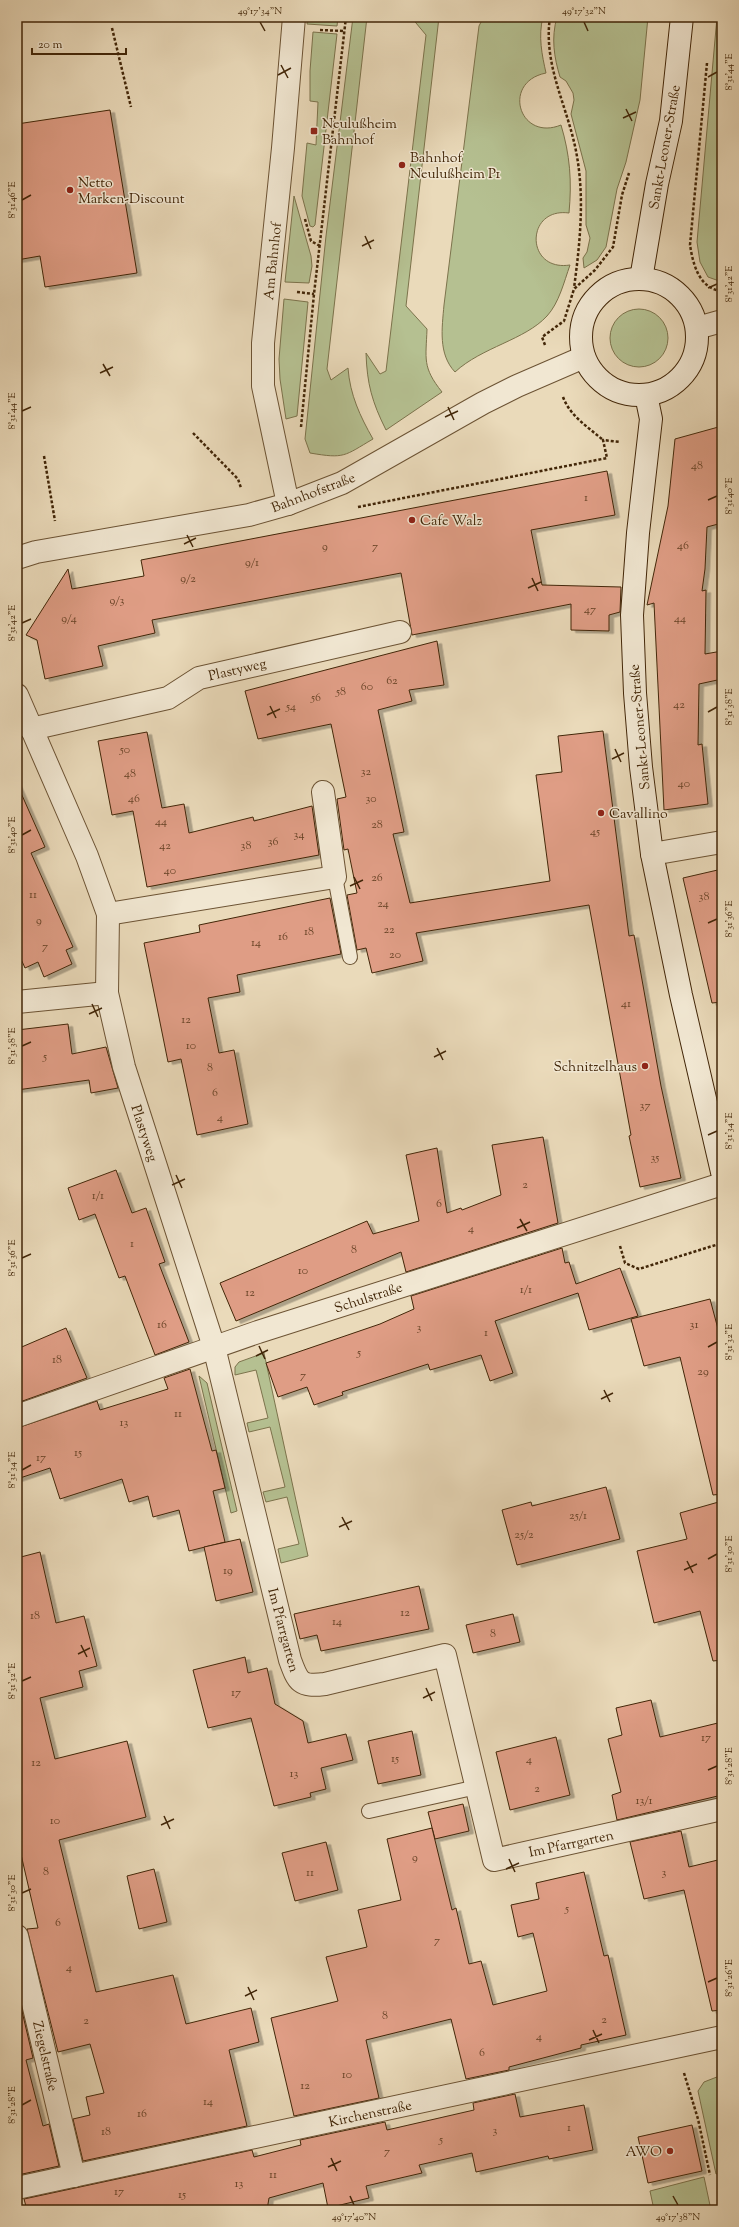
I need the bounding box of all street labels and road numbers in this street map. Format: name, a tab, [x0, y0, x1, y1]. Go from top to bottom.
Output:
street label: Sankt-Leoner-Straße	[645, 83, 687, 211]
street label: Am Bahnhof	[260, 220, 288, 301]
street label: Bahnhofstraße	[269, 469, 358, 519]
street label: Plastyweg	[206, 655, 269, 687]
street label: Sankt-Leoner-Straße	[626, 663, 656, 791]
street label: Plastyweg	[124, 1102, 162, 1165]
street label: Schulstraße	[332, 1278, 405, 1319]
street label: Im Pfarrgarten	[261, 1586, 303, 1675]
street label: Im Pfarrgarten	[527, 1826, 616, 1864]
street label: Ziegelstraße	[26, 2019, 62, 2093]
street label: Kirchenstraße	[327, 2096, 414, 2134]

